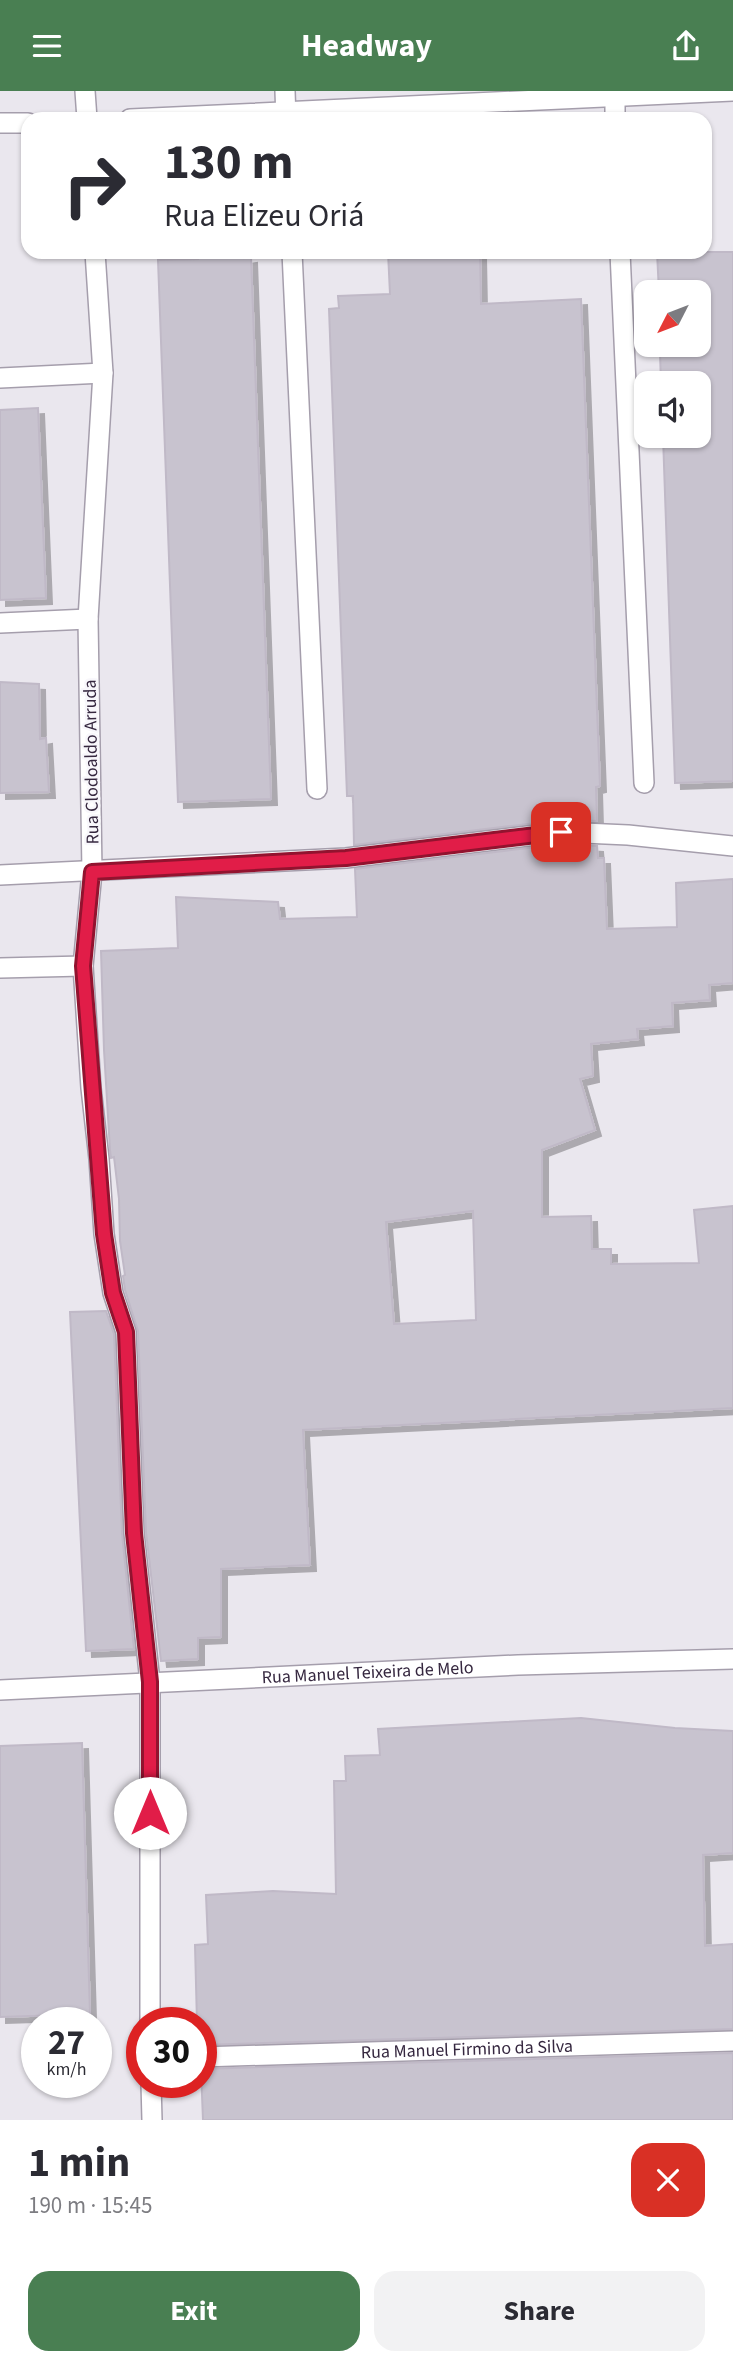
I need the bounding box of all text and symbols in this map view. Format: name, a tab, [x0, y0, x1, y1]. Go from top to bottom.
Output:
text: Headway	[301, 23, 432, 69]
icon: menu	[28, 27, 66, 65]
icon: share	[667, 27, 705, 65]
text: 130 m	[164, 128, 293, 198]
icon: right	[49, 140, 140, 231]
text: Rua Elizeu Oriá	[164, 193, 364, 239]
north arrow	[634, 280, 710, 357]
map controls	[634, 280, 711, 448]
button: sound	[634, 371, 711, 448]
street label: Rua Clodoaldo Arruda	[78, 679, 105, 845]
pin	[531, 802, 591, 862]
icon: arrive	[542, 813, 580, 851]
street label: Rua Manuel Teixeira de Melo	[261, 1655, 474, 1690]
position arrow	[113, 1776, 187, 1850]
speed limit sign: 30	[126, 2007, 217, 2098]
text: 27	[48, 2018, 85, 2068]
street label: Rua Manuel Firmino da Silva	[360, 2034, 573, 2065]
text: km/h	[47, 2057, 86, 2082]
text: 1 min	[28, 2133, 130, 2193]
button: close	[631, 2143, 705, 2217]
text: 190 m · 15:45	[28, 2189, 152, 2222]
button: Exit	[28, 2271, 360, 2351]
button: Share	[374, 2271, 705, 2351]

